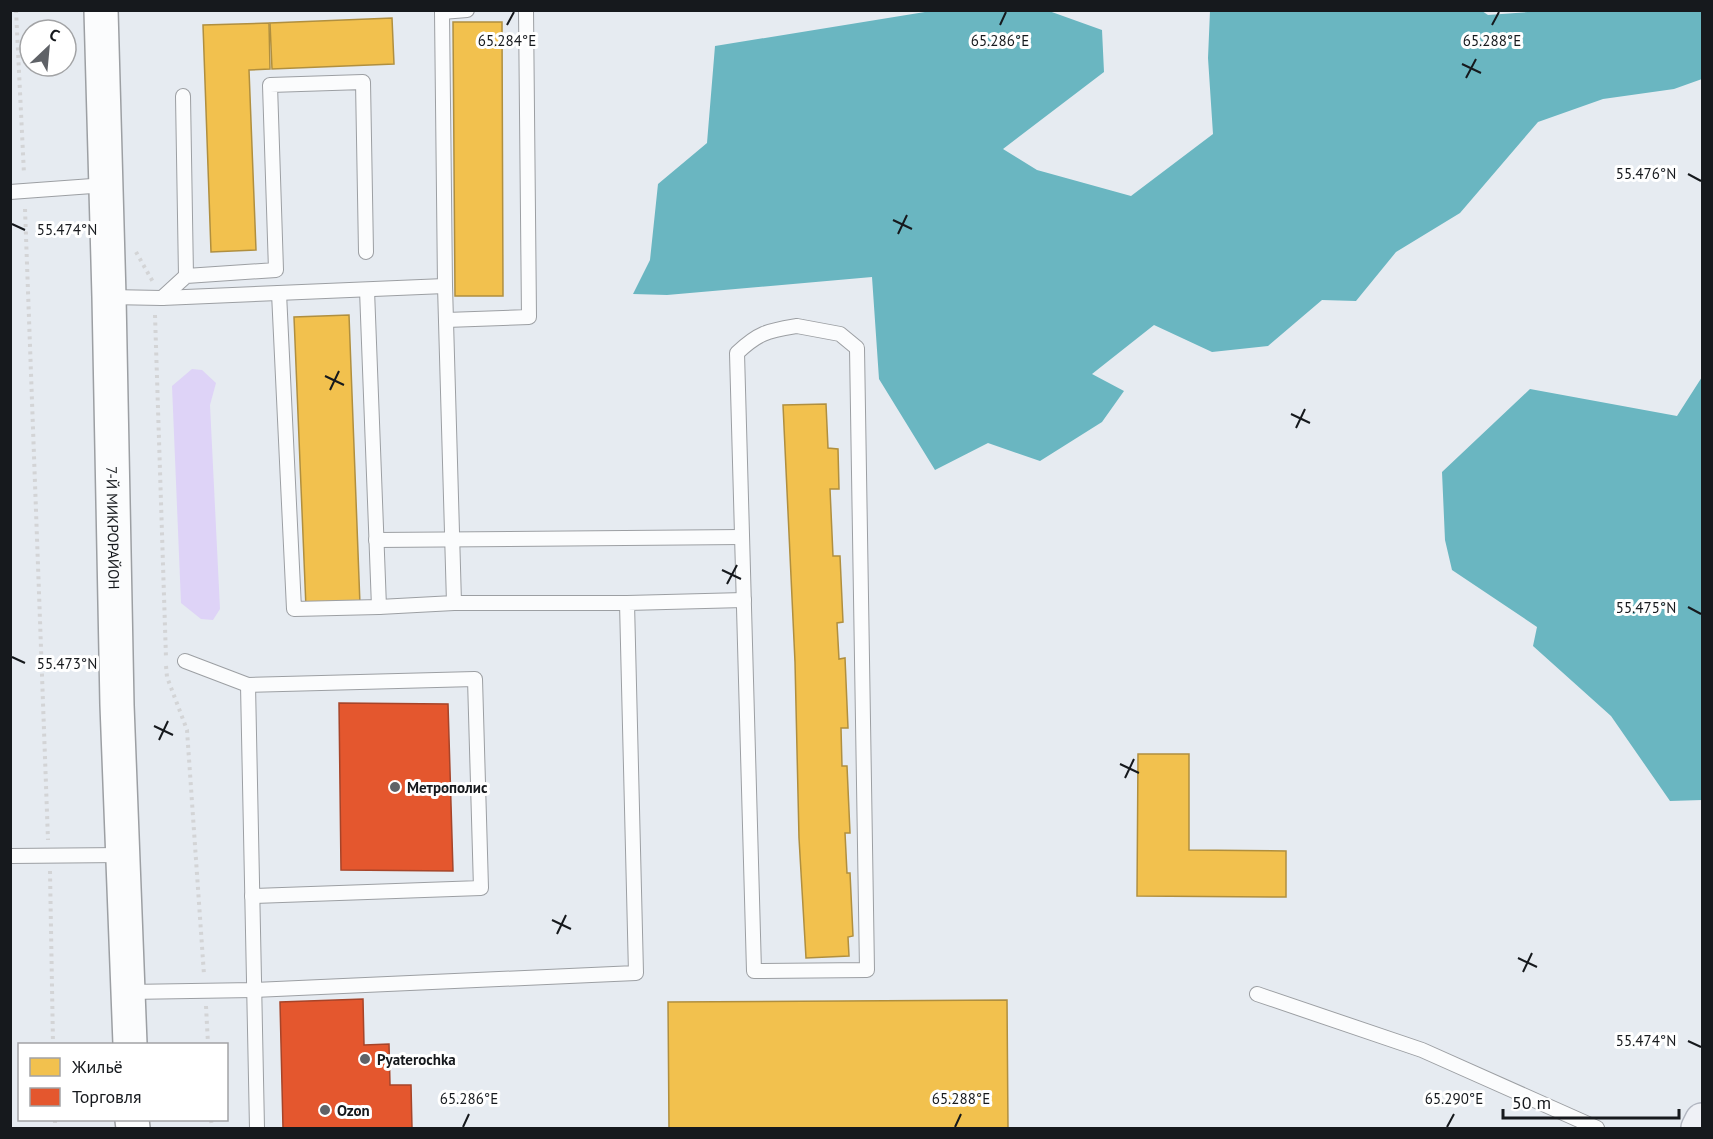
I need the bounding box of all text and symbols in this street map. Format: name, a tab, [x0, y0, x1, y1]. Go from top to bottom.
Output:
north arrow	[18, 18, 78, 78]
text: С	[46, 24, 63, 45]
text: 65.284°E	[478, 31, 536, 50]
text: 65.286°E	[971, 31, 1029, 50]
text: 65.288°E	[1463, 31, 1521, 50]
text: 55.476°N	[1616, 164, 1676, 183]
text: 55.474°N	[37, 220, 97, 239]
street label: 7-Й МИКРОРАЙОН	[103, 466, 124, 590]
text: 55.475°N	[1616, 598, 1676, 617]
text: 55.473°N	[37, 654, 97, 673]
place label: Метрополис	[407, 778, 488, 797]
marker: Метрополис	[388, 780, 402, 794]
text: 55.474°N	[1616, 1031, 1676, 1050]
legend	[18, 1043, 228, 1121]
place label: Pyaterochka	[377, 1050, 456, 1069]
marker: Pyaterochka	[358, 1052, 372, 1066]
text: Жильё	[71, 1055, 123, 1078]
scale bar	[1503, 1082, 1678, 1120]
text: Торговля	[72, 1085, 142, 1108]
text: 65.286°E	[440, 1089, 498, 1108]
text: 65.288°E	[932, 1089, 990, 1108]
text: 65.290°E	[1425, 1089, 1483, 1108]
text: 50 m	[1512, 1091, 1551, 1114]
place label: Ozon	[337, 1101, 370, 1120]
marker: Ozon	[318, 1103, 332, 1117]

